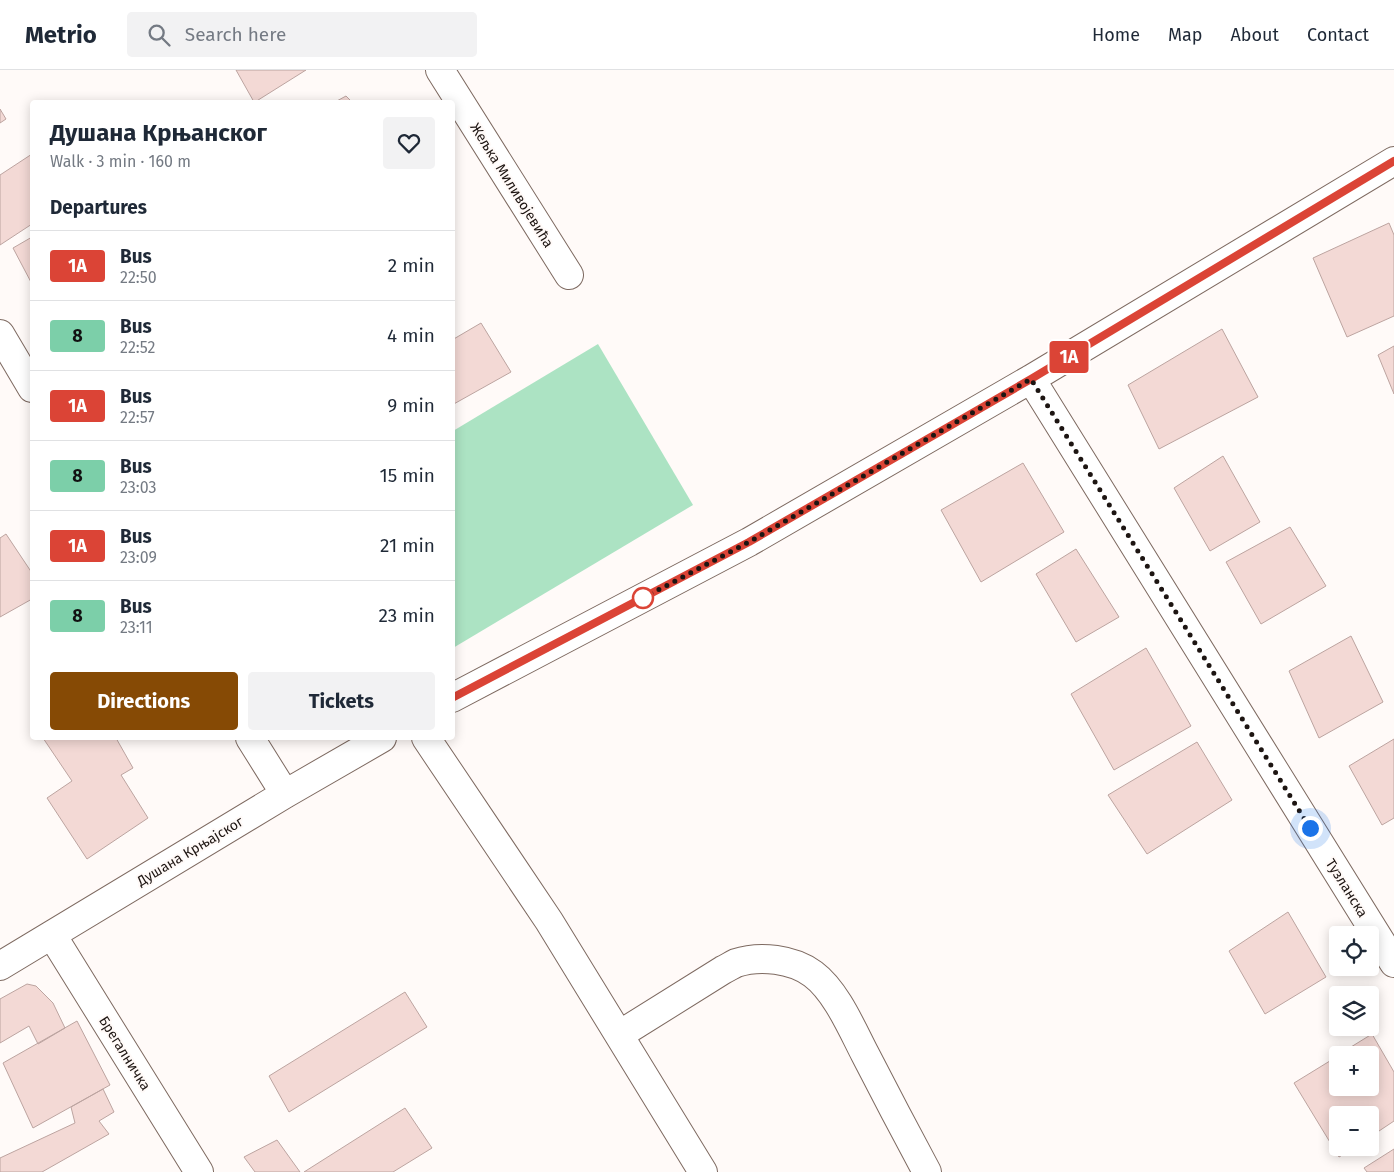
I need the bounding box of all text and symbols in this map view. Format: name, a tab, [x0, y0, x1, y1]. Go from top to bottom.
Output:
search box	[127, 12, 477, 57]
text: Metrio	[25, 21, 97, 49]
icon: search	[145, 21, 173, 49]
text: Search here	[185, 23, 286, 46]
text: Home	[1092, 24, 1140, 46]
text: Map	[1168, 24, 1202, 46]
text: About	[1230, 24, 1279, 46]
text: Contact	[1307, 24, 1369, 46]
button: heart	[383, 117, 435, 169]
text: Душана Крњанског	[50, 119, 267, 147]
street label: Жељка Миливојевића	[466, 120, 557, 251]
text: Walk · 3 min · 160 m	[50, 152, 191, 171]
text: Departures	[50, 196, 147, 219]
text: Bus	[120, 245, 152, 268]
text: 2 min	[388, 254, 435, 277]
text: 1A	[68, 255, 87, 277]
text: 22:50	[120, 268, 157, 287]
text: Bus	[120, 315, 152, 338]
text: 4 min	[387, 324, 435, 347]
text: 8	[72, 325, 83, 347]
text: 22:52	[120, 338, 156, 357]
line badge: 1A	[1046, 341, 1092, 373]
text: 1A	[1060, 346, 1078, 368]
text: Bus	[120, 385, 152, 408]
text: 9 min	[387, 394, 435, 417]
text: 1A	[68, 395, 87, 417]
text: 22:57	[120, 408, 154, 427]
text: Bus	[120, 455, 152, 478]
text: 15 min	[379, 464, 435, 487]
text: 8	[72, 465, 83, 487]
text: 23:03	[120, 478, 156, 497]
text: Bus	[120, 525, 152, 548]
text: 21 min	[380, 534, 435, 557]
text: 1A	[68, 535, 87, 557]
text: 23:09	[120, 548, 157, 567]
unlabelled marker	[632, 587, 654, 609]
text: Bus	[120, 595, 152, 618]
text: 23 min	[378, 604, 435, 627]
text: 8	[72, 605, 83, 627]
text: 23:11	[120, 618, 153, 637]
button: Directions	[50, 672, 238, 730]
button: Tickets	[248, 672, 435, 730]
street label: Душана Крњајског	[133, 813, 247, 890]
your location	[1298, 816, 1323, 841]
street label: Тузланска	[1322, 856, 1371, 921]
map controls	[1329, 926, 1379, 1156]
button: locate	[1329, 926, 1379, 976]
button: layers	[1329, 986, 1379, 1036]
street label: Брегалничка	[95, 1013, 154, 1094]
button: +	[1329, 1046, 1379, 1096]
button: −	[1329, 1106, 1379, 1156]

